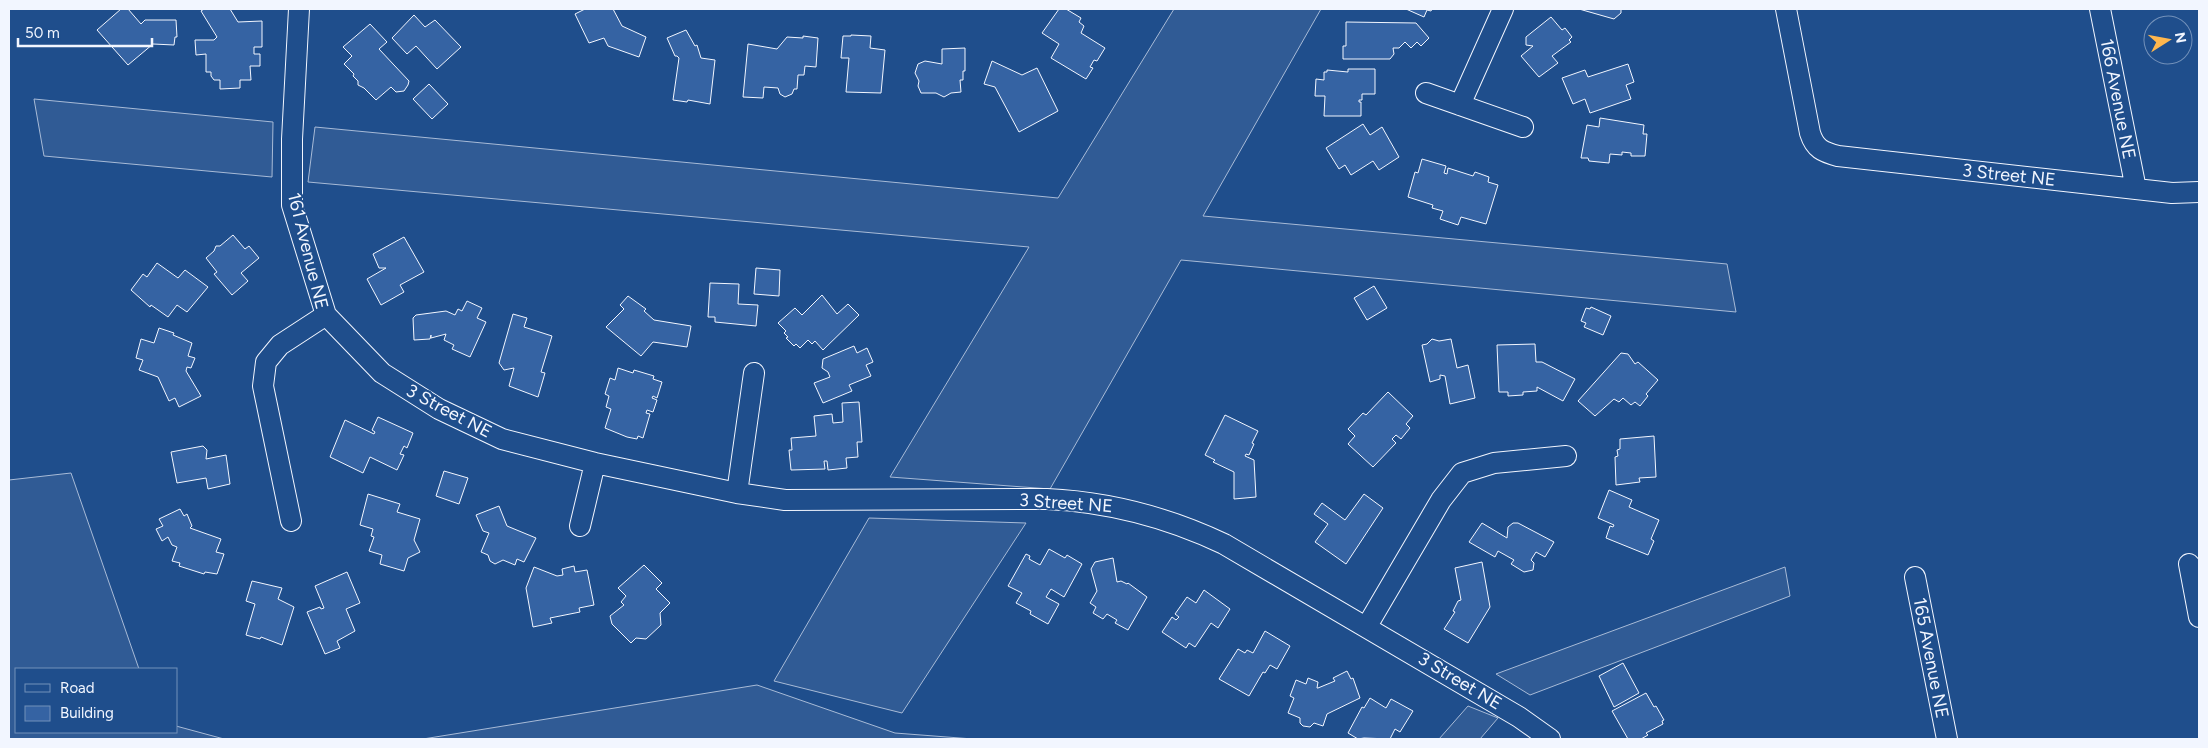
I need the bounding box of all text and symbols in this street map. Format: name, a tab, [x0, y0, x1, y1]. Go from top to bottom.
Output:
scale bar	[18, 15, 151, 47]
north arrow	[2143, 15, 2193, 65]
text: 50 m	[25, 24, 60, 42]
text: N	[2171, 31, 2190, 45]
street label: 166 Avenue NE	[2096, 37, 2140, 161]
street label: 3 Street NE	[1961, 159, 2057, 191]
street label: 161 Avenue NE	[283, 190, 333, 312]
street label: 3 Street NE	[402, 379, 496, 443]
street label: 3 Street NE	[1019, 489, 1113, 517]
street label: 165 Avenue NE	[1909, 596, 1953, 720]
street label: 3 Street NE	[1414, 647, 1506, 715]
legend	[15, 668, 178, 733]
text: Road	[60, 679, 95, 697]
text: Building	[60, 704, 114, 722]

